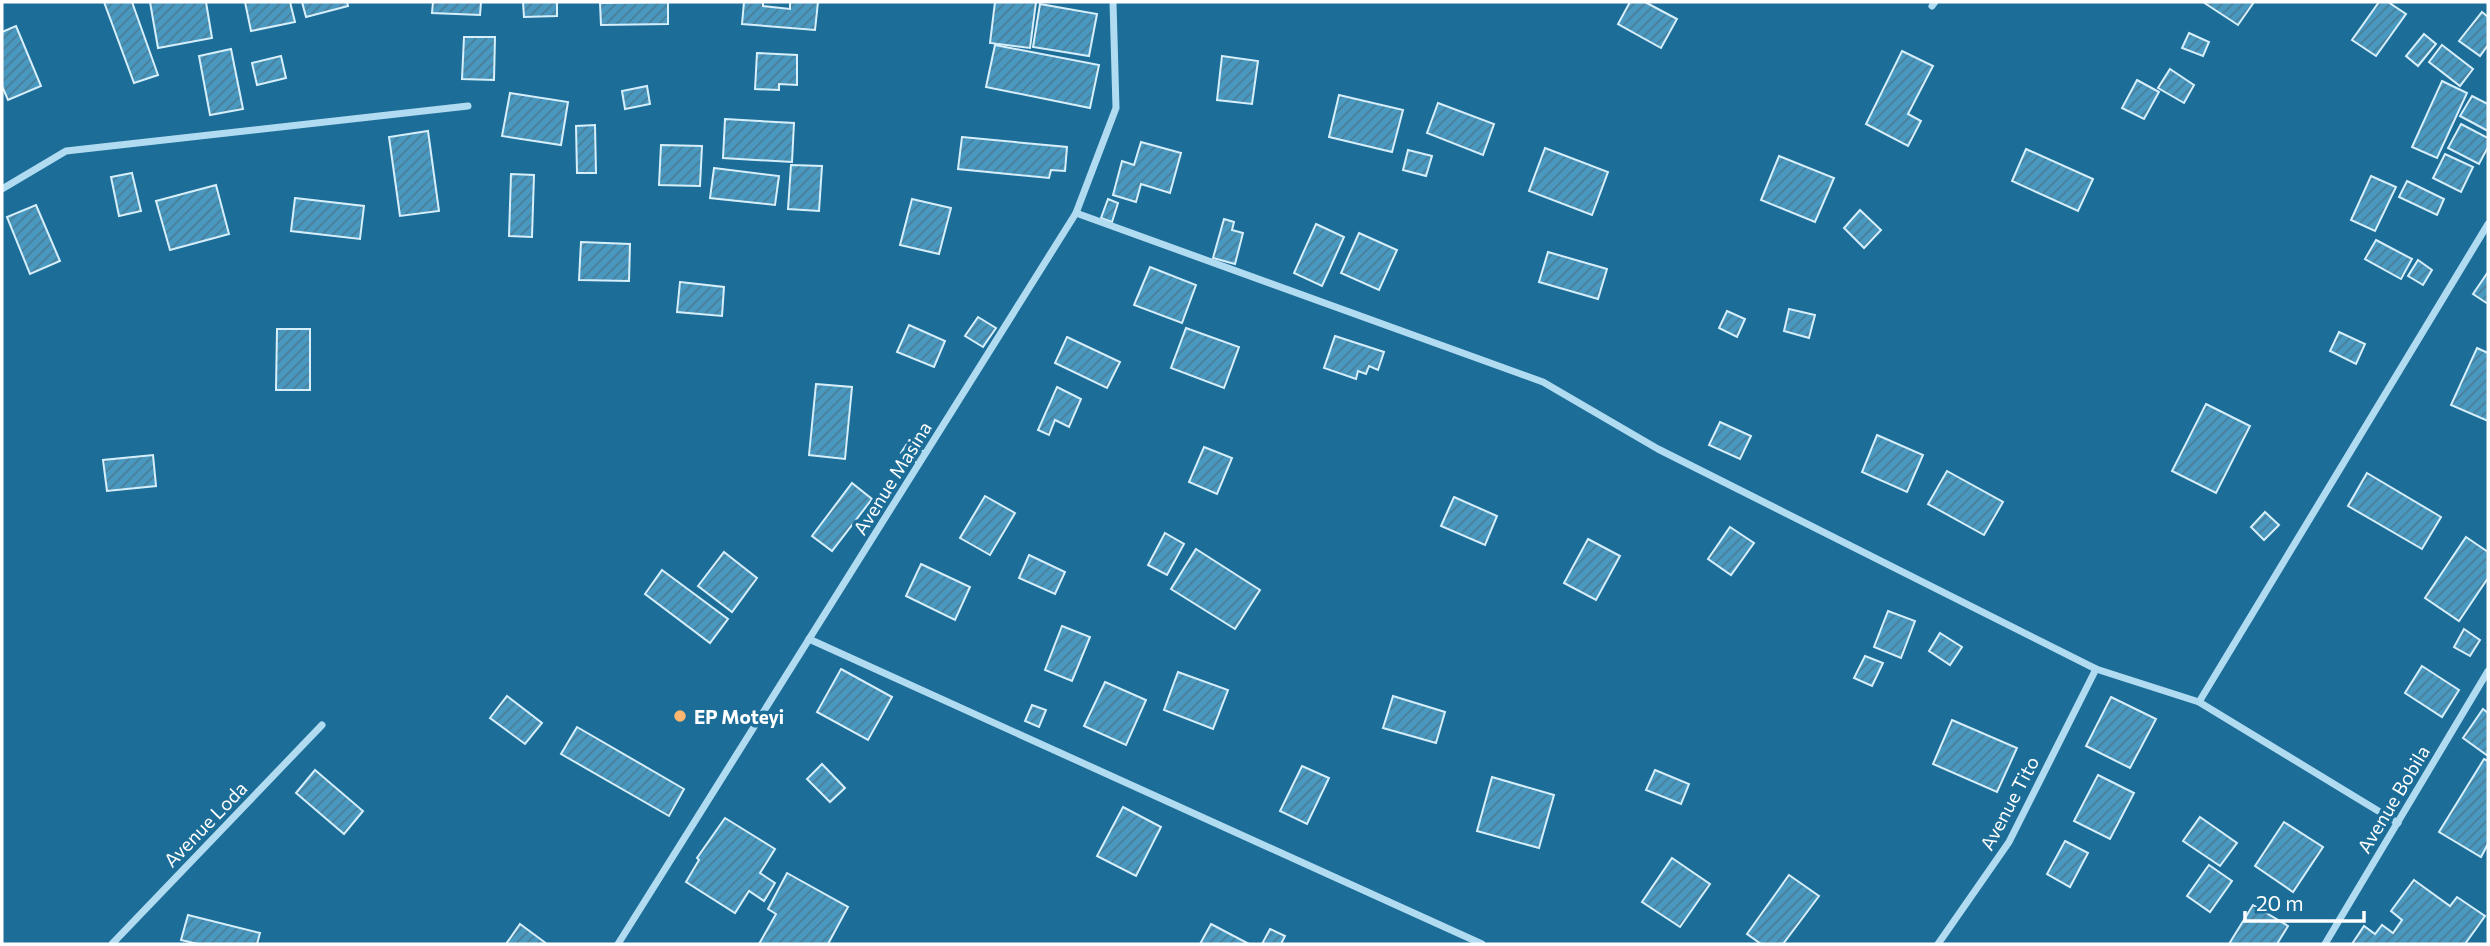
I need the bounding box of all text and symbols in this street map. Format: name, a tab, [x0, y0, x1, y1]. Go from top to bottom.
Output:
street label: Avenue Masina	[848, 417, 936, 539]
place label: EP Moteyi	[694, 705, 784, 728]
marker: EP Moteyi	[672, 708, 688, 724]
street label: Avenue Bobila	[2352, 741, 2434, 857]
street label: Avenue Tito	[1975, 752, 2043, 854]
street label: Avenue Loda	[158, 776, 252, 872]
scale bar	[2245, 880, 2364, 924]
text: 20 m	[2256, 890, 2304, 915]

